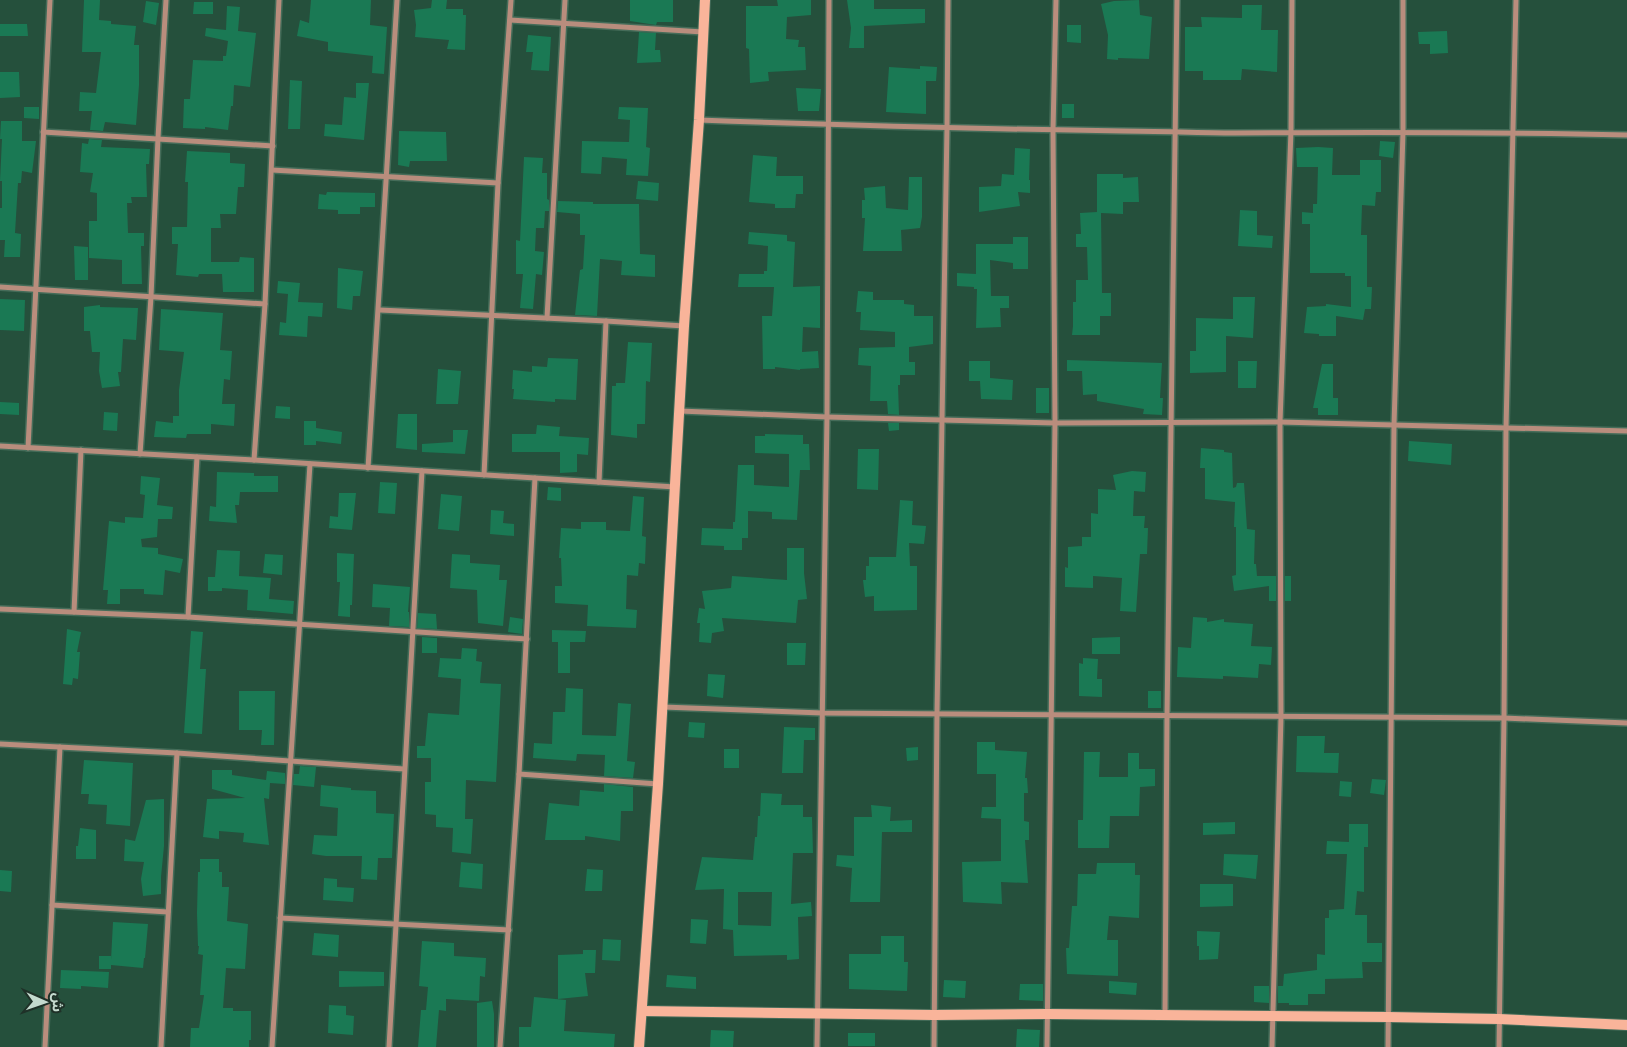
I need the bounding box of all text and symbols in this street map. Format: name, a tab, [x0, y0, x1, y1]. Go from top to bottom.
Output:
north arrow	[20, 977, 70, 1027]
text: ش	[48, 993, 69, 1012]

